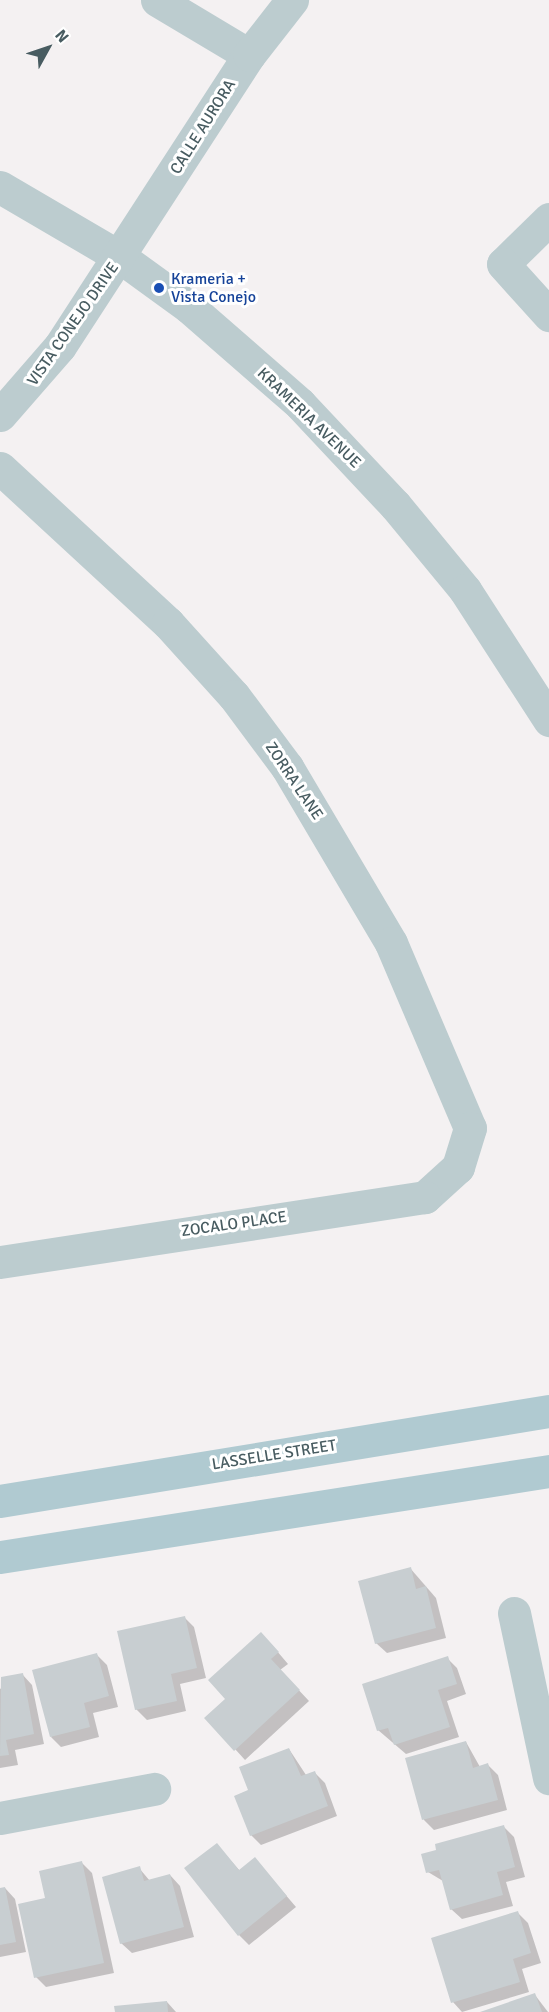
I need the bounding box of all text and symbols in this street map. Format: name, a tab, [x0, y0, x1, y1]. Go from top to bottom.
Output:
north arrow	[18, 18, 78, 78]
text: N	[51, 26, 73, 47]
street label: CALLE AURORA	[166, 76, 240, 178]
street label: VISTA CONEJO DRIVE	[23, 258, 123, 390]
place label: Krameria + Vista Conejo	[171, 269, 256, 307]
marker: Krameria + Vista Conejo	[152, 281, 166, 295]
street label: KRAMERIA AVENUE	[253, 364, 365, 472]
street label: ZORRA LANE	[261, 738, 327, 824]
street label: ZOCALO PLACE	[180, 1207, 288, 1241]
street label: LASSELLE STREET	[210, 1436, 338, 1474]

